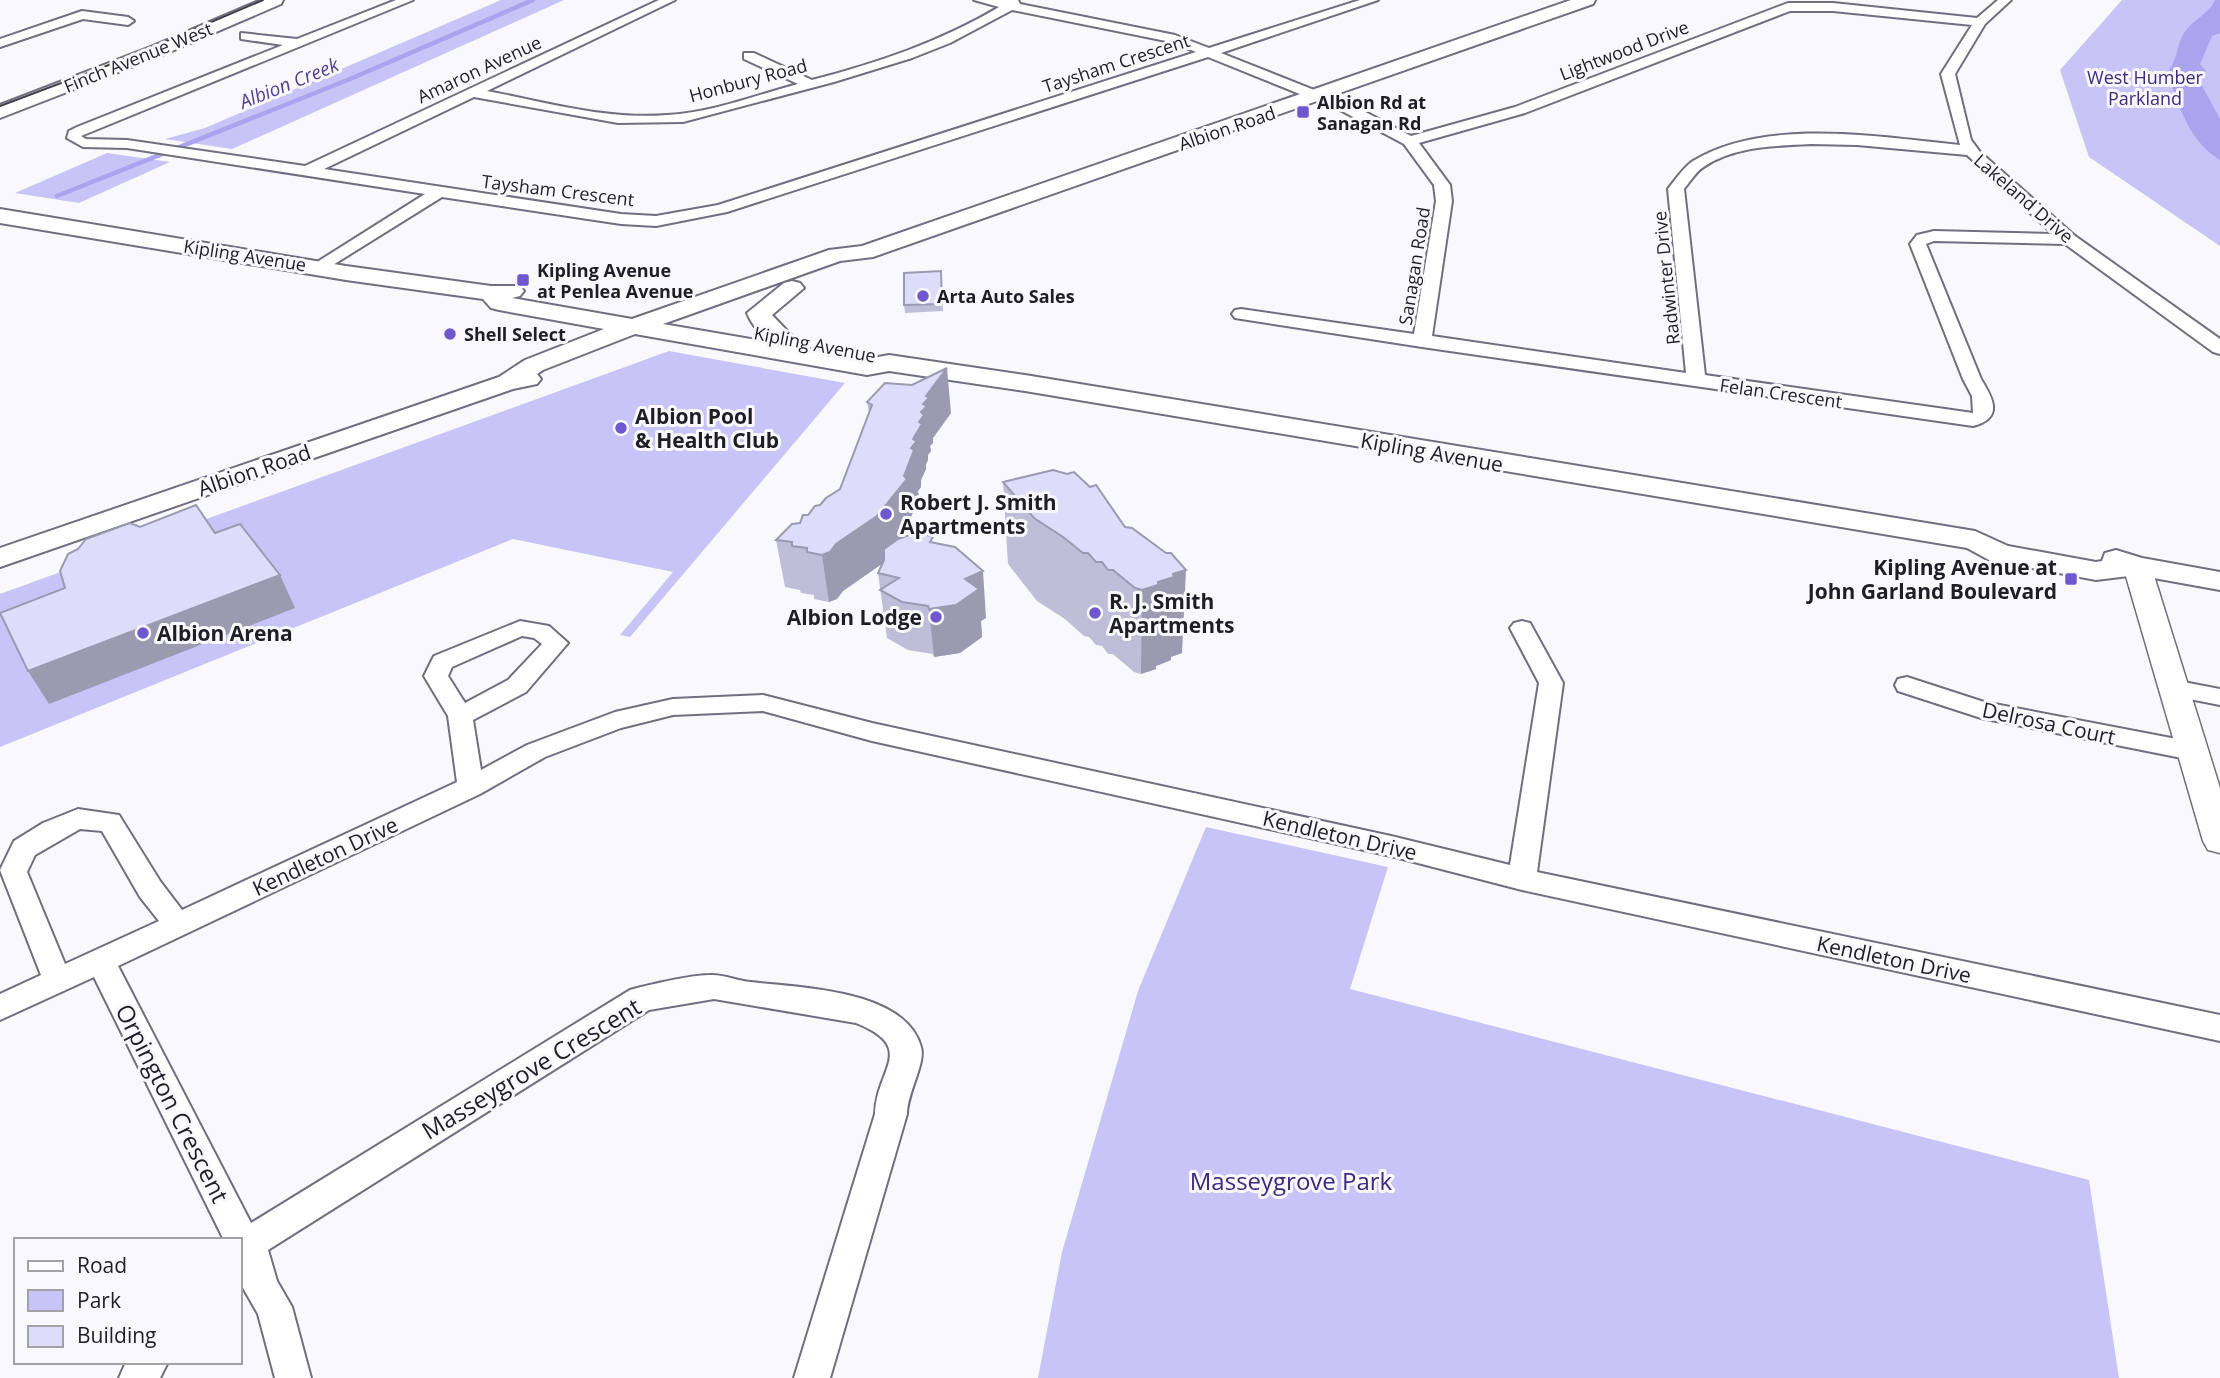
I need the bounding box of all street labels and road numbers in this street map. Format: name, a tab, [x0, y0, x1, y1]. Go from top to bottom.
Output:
street label: Lightwood Drive	[1556, 14, 1692, 86]
street label: Finch Avenue West	[60, 16, 216, 98]
street label: Taysham Crescent	[1039, 28, 1193, 98]
street label: Amaron Avenue	[413, 30, 545, 108]
street label: Honbury Road	[686, 53, 810, 107]
street label: Albion Road	[1175, 100, 1279, 156]
street label: Lakeland Drive	[1969, 148, 2079, 248]
street label: Taysham Crescent	[480, 169, 636, 211]
street label: Sanagan Road	[1393, 205, 1435, 327]
street label: Radwinter Drive	[1647, 210, 1685, 346]
street label: Kipling Avenue	[182, 233, 308, 277]
street label: Kipling Avenue	[752, 320, 878, 368]
street label: Felan Crescent	[1718, 373, 1844, 413]
street label: Kipling Avenue	[1358, 426, 1506, 478]
street label: Albion Road	[194, 438, 314, 502]
street label: Delrosa Court	[1980, 695, 2118, 751]
street label: Kendleton Drive	[1260, 804, 1420, 866]
street label: Kendleton Drive	[248, 810, 402, 902]
street label: Kendleton Drive	[1814, 929, 1974, 989]
street label: Masseygrove Crescent	[415, 989, 647, 1147]
street label: Orpington Crescent	[109, 998, 237, 1208]

